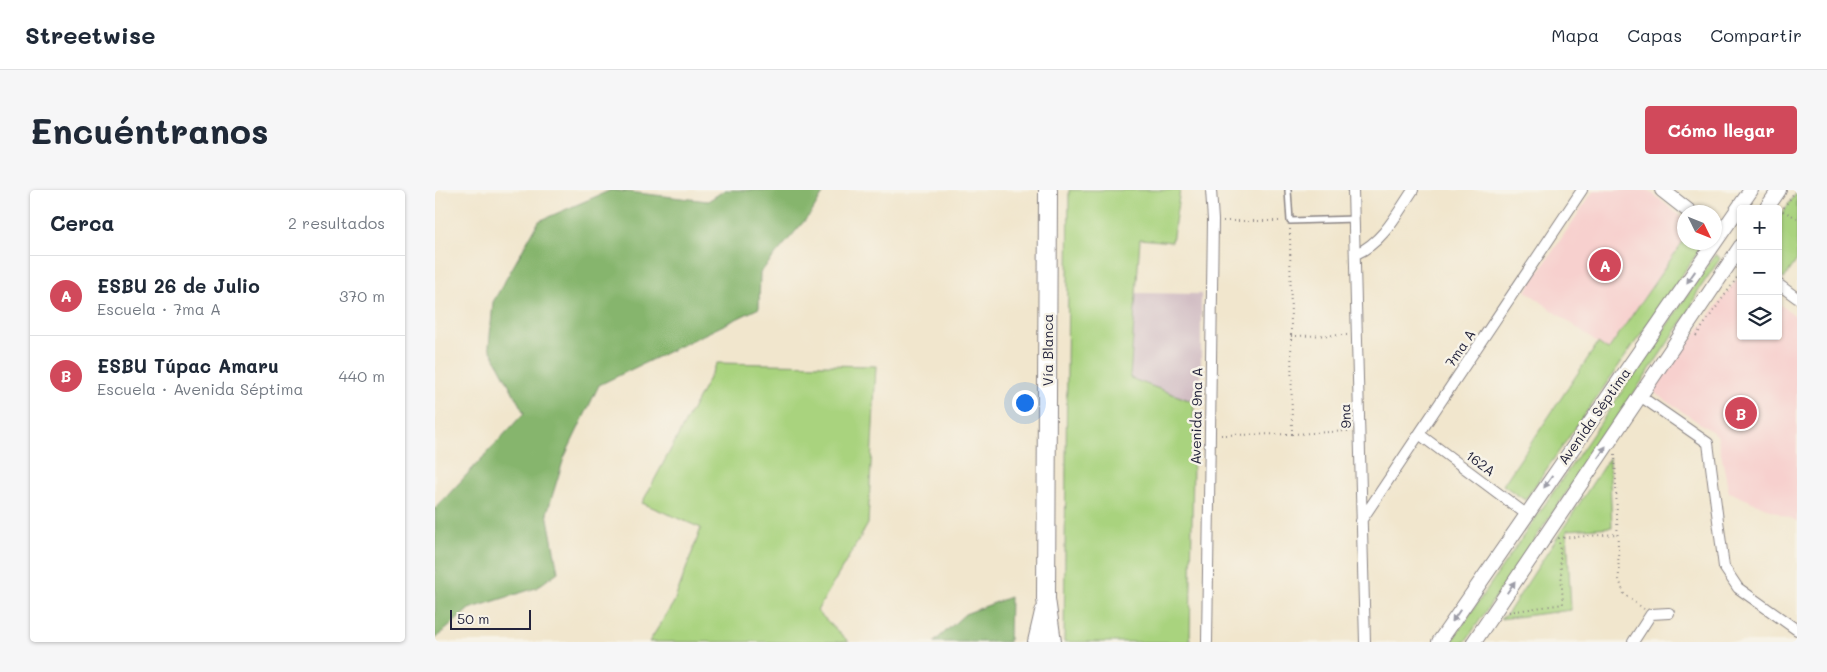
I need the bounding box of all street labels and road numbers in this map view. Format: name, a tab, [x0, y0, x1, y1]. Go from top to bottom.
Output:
street label: Vía Blanca	[1038, 314, 1057, 386]
street label: 7ma A	[1440, 325, 1480, 371]
street label: Avenida Séptima	[1554, 364, 1634, 468]
street label: Avenida 9na A	[1186, 367, 1206, 465]
street label: 9na	[1335, 403, 1355, 429]
street label: 162A	[1462, 446, 1500, 480]

